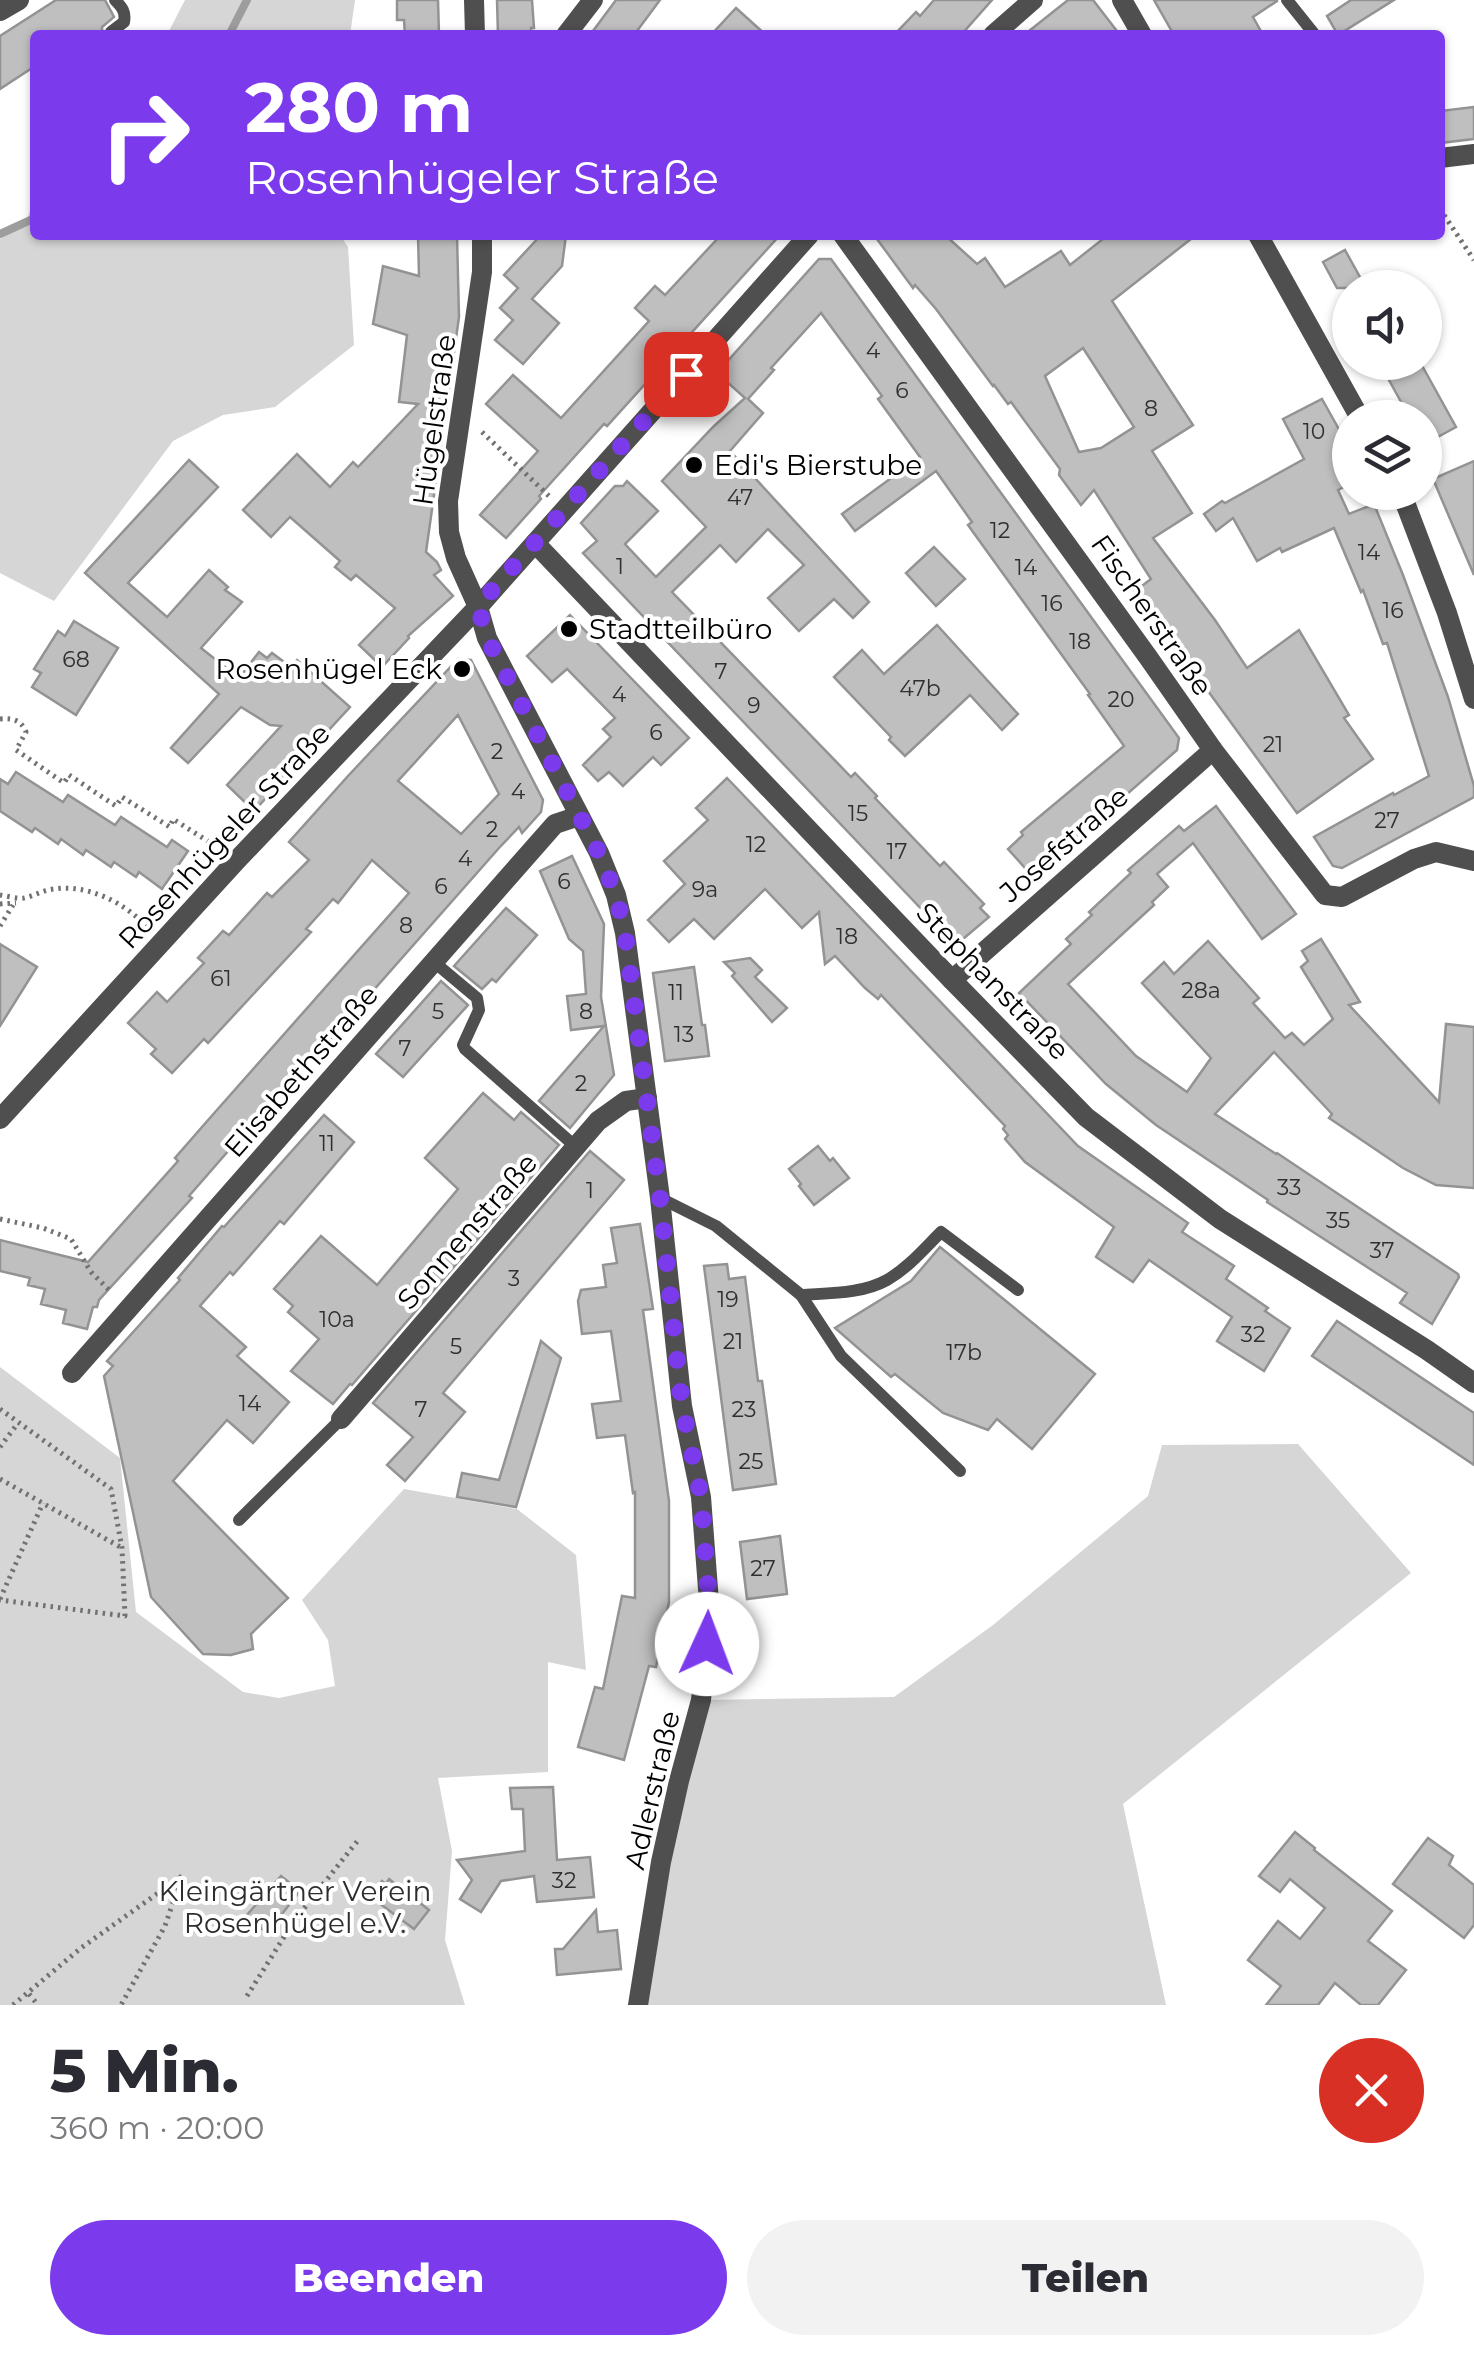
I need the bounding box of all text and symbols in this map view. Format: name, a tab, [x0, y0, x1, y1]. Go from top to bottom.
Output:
text: 280 m	[245, 64, 473, 150]
icon: right	[80, 70, 210, 200]
text: Rosenhügeler Straße	[245, 150, 719, 205]
map controls	[1332, 270, 1442, 510]
button: sound	[1332, 270, 1442, 380]
street label: Hügelstraße	[405, 332, 463, 508]
pin	[644, 332, 729, 417]
house number: 4	[866, 337, 881, 364]
icon: arrive	[659, 347, 714, 402]
house number: 6	[895, 377, 909, 404]
house number: 8	[1144, 395, 1158, 422]
button: layers	[1332, 400, 1442, 510]
house number: 10	[1303, 418, 1325, 445]
place label: Edi's Bierstube	[714, 448, 922, 482]
marker: Edi's Bierstube	[683, 454, 705, 476]
house number: 47	[727, 484, 753, 511]
house number: 12	[990, 517, 1010, 544]
street label: Fischerstraße	[1084, 528, 1220, 702]
house number: 14	[1358, 539, 1381, 566]
house number: 1	[616, 553, 624, 580]
house number: 14	[1015, 554, 1038, 581]
house number: 16	[1041, 590, 1063, 617]
house number: 16	[1382, 597, 1404, 624]
place label: Stadtteilbüro	[589, 612, 772, 646]
marker: Stadtteilbüro	[558, 618, 580, 640]
house number: 18	[1069, 628, 1091, 655]
house number: 68	[62, 646, 90, 673]
place label: Rosenhügel Eck	[215, 652, 442, 686]
marker: Rosenhügel Eck	[451, 658, 473, 680]
house number: 7	[715, 658, 728, 685]
house number: 47b	[899, 675, 941, 702]
house number: 4	[612, 681, 627, 708]
house number: 20	[1107, 686, 1135, 713]
house number: 9	[747, 692, 761, 719]
street label: Rosenhügeler Straße	[111, 717, 337, 955]
house number: 6	[649, 719, 663, 746]
house number: 21	[1263, 731, 1283, 758]
house number: 2	[491, 738, 503, 765]
house number: 4	[511, 778, 526, 805]
street label: Josefstraße	[992, 779, 1135, 910]
house number: 15	[848, 800, 868, 827]
house number: 27	[1374, 807, 1400, 834]
house number: 2	[486, 816, 498, 843]
house number: 12	[746, 831, 766, 858]
house number: 17	[887, 838, 907, 865]
house number: 4	[458, 845, 473, 872]
house number: 6	[557, 868, 571, 895]
house number: 6	[434, 873, 448, 900]
house number: 9a	[692, 876, 718, 903]
street label: Stephanstraße	[909, 895, 1077, 1067]
house number: 8	[399, 912, 413, 939]
house number: 18	[836, 923, 858, 950]
house number: 61	[210, 965, 232, 992]
house number: 28a	[1181, 977, 1221, 1004]
street label: Elisabethstraße	[217, 978, 385, 1164]
house number: 11	[668, 979, 684, 1006]
house number: 5	[432, 998, 444, 1025]
house number: 8	[579, 998, 593, 1025]
house number: 13	[674, 1021, 694, 1048]
house number: 7	[399, 1035, 412, 1062]
house number: 2	[575, 1070, 587, 1097]
house number: 11	[319, 1130, 335, 1157]
street label: Sonnenstraße	[390, 1146, 544, 1316]
house number: 33	[1277, 1174, 1301, 1201]
house number: 1	[586, 1177, 594, 1204]
house number: 35	[1326, 1207, 1350, 1234]
house number: 37	[1369, 1237, 1395, 1264]
house number: 3	[508, 1265, 520, 1292]
house number: 19	[717, 1286, 739, 1313]
house number: 10a	[319, 1306, 355, 1333]
house number: 32	[1241, 1321, 1265, 1348]
house number: 21	[723, 1328, 743, 1355]
house number: 5	[450, 1333, 462, 1360]
house number: 17b	[946, 1339, 982, 1366]
house number: 14	[239, 1390, 262, 1417]
house number: 7	[415, 1396, 428, 1423]
house number: 23	[732, 1396, 756, 1423]
house number: 25	[739, 1448, 763, 1475]
house number: 27	[750, 1555, 776, 1582]
position arrow	[655, 1592, 759, 1696]
street label: Adlerstraße	[617, 1707, 687, 1873]
house number: 32	[552, 1867, 576, 1894]
park label: Kleingärtner Verein Rosenhügel e.V.	[158, 1874, 432, 1940]
text: 5 Min.	[50, 2034, 239, 2107]
button: close	[1319, 2038, 1424, 2143]
text: 360 m · 20:00	[50, 2108, 264, 2147]
button: Beenden	[50, 2220, 727, 2335]
button: Teilen	[747, 2220, 1424, 2335]

